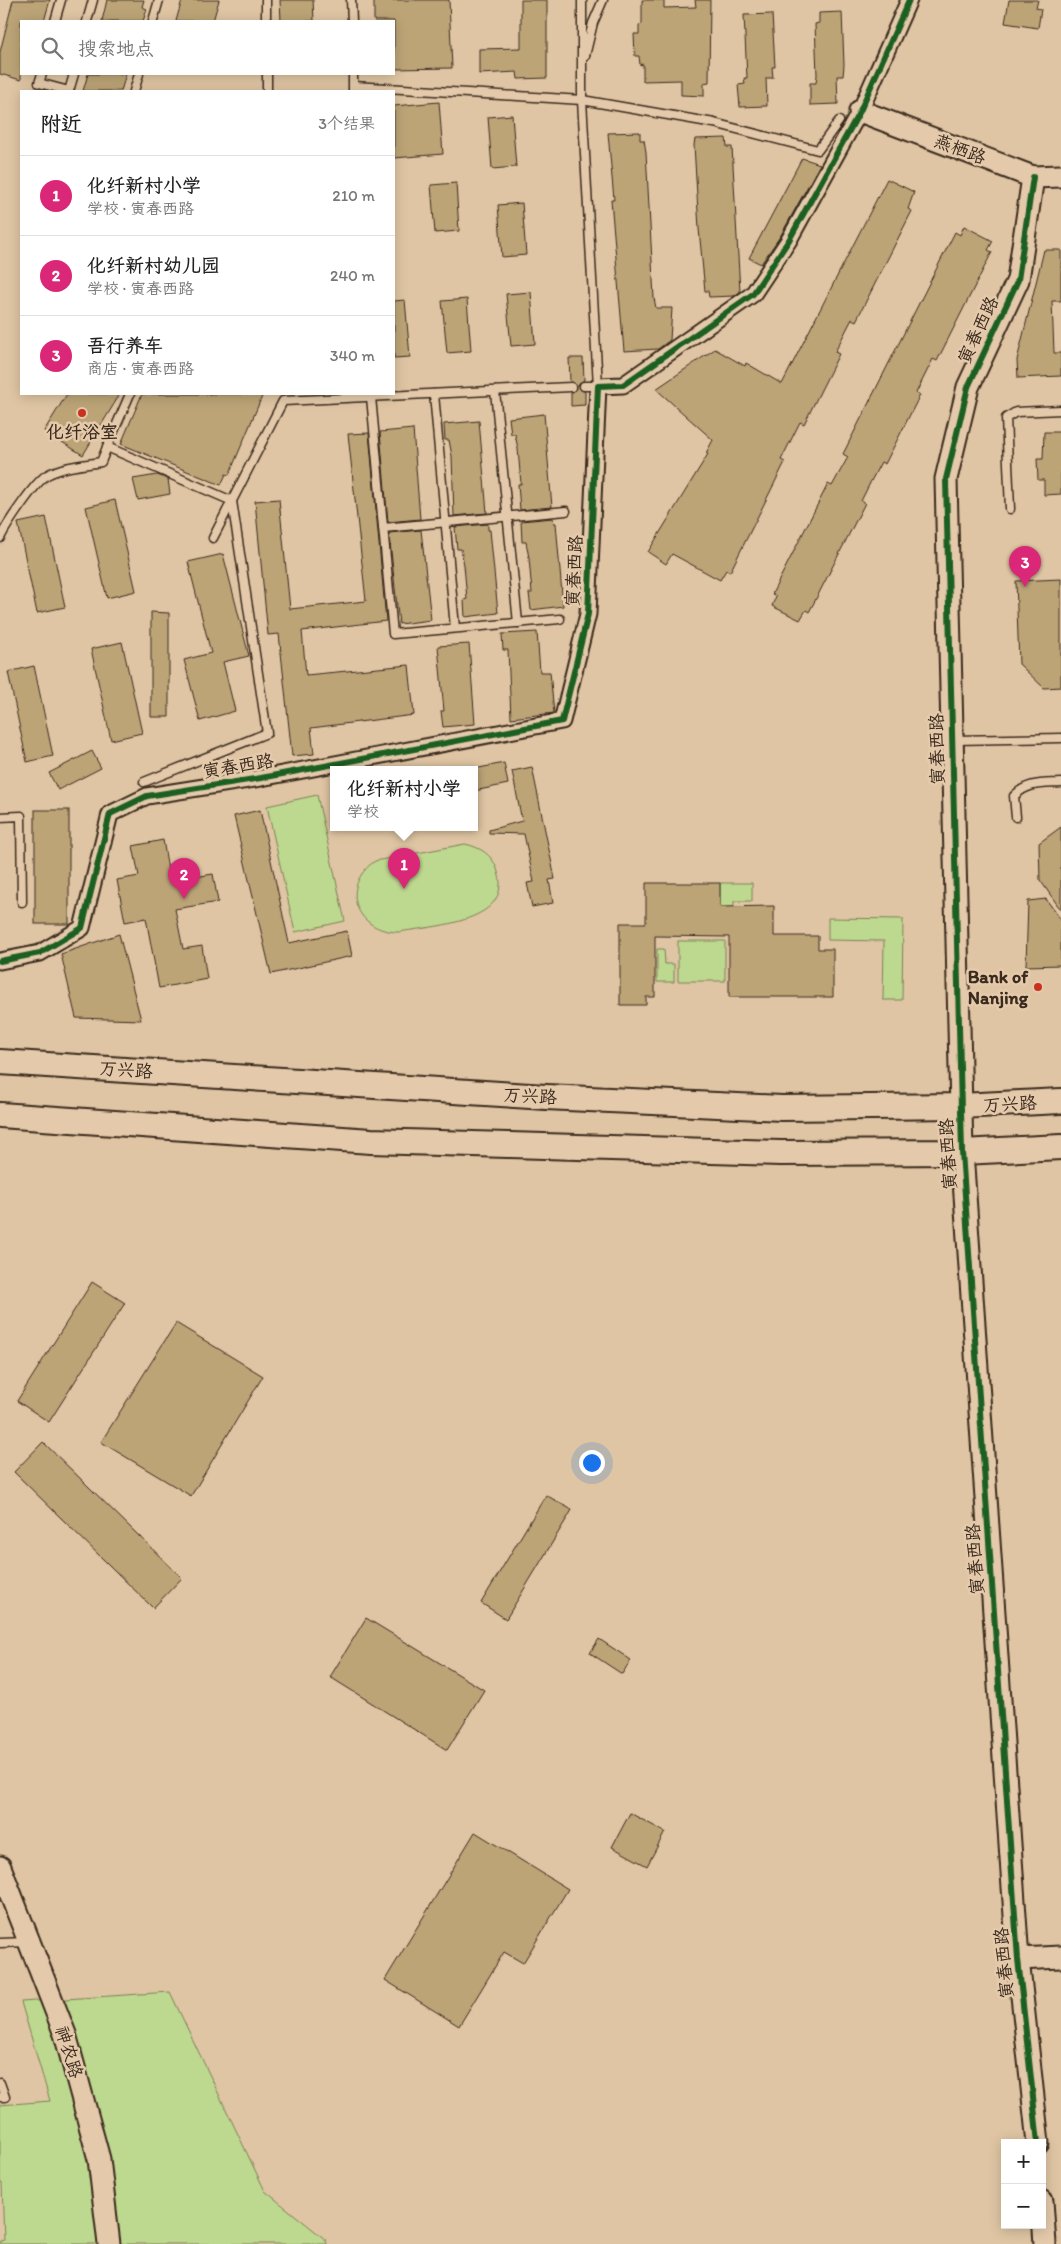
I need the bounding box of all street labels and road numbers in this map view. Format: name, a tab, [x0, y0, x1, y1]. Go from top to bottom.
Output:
street label: 燕栖路	[931, 129, 989, 169]
street label: 寅春西路	[953, 293, 1003, 367]
street label: 寅春西路	[561, 534, 587, 608]
street label: 寅春西路	[925, 713, 949, 785]
street label: 寅春西路	[201, 750, 275, 782]
street label: 万兴路	[98, 1057, 154, 1083]
street label: 万兴路	[502, 1084, 558, 1108]
street label: 万兴路	[982, 1092, 1038, 1116]
street label: 寅春西路	[935, 1117, 961, 1191]
street label: 寅春西路	[962, 1522, 988, 1596]
street label: 寅春西路	[990, 1926, 1018, 2000]
street label: 神农路	[51, 2023, 87, 2081]

